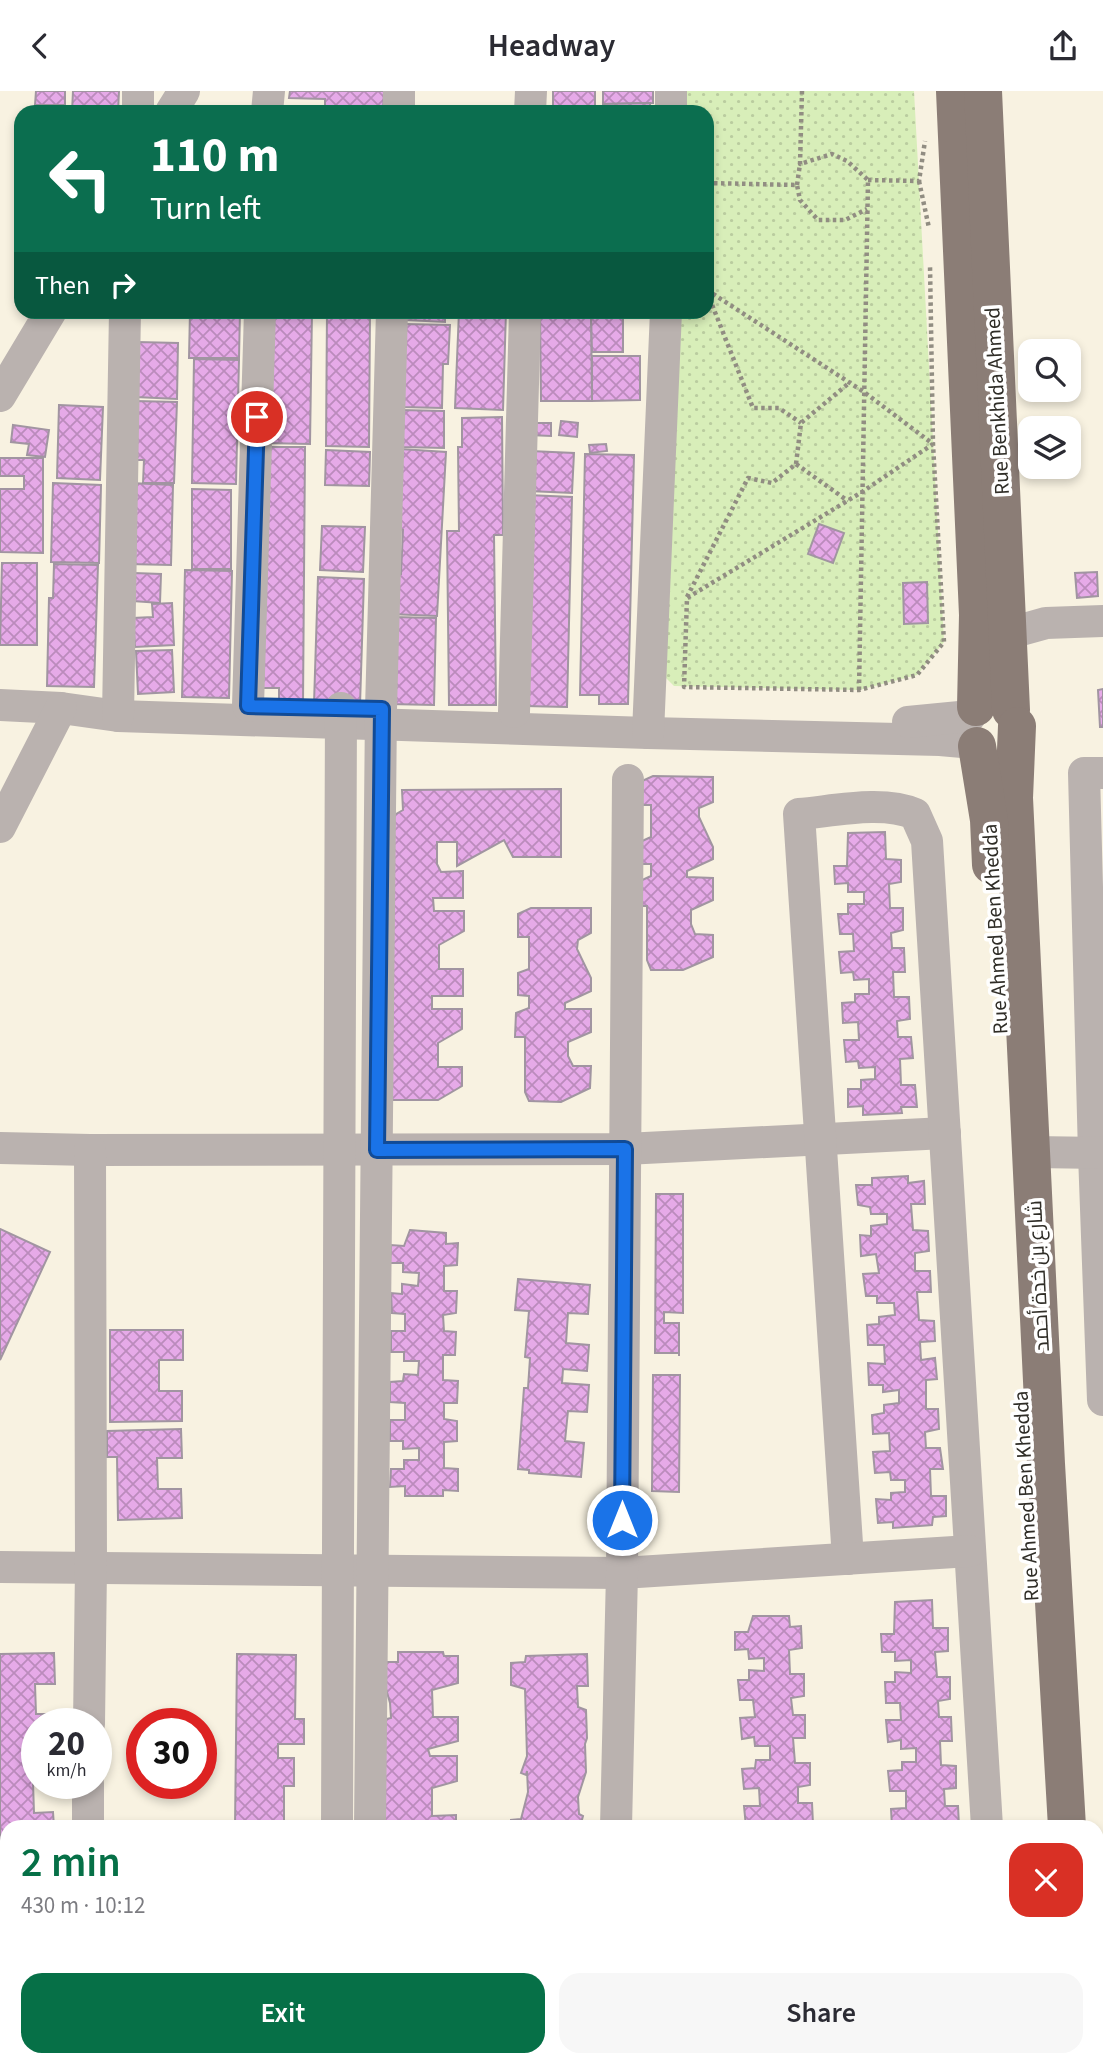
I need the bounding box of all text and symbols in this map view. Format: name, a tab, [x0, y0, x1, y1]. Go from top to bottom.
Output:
text: Headway	[488, 23, 615, 69]
icon: back	[21, 27, 59, 65]
icon: share	[1044, 27, 1082, 65]
text: 110 m	[150, 121, 279, 191]
icon: left	[35, 133, 126, 224]
text: Turn left	[150, 186, 261, 232]
icon: right	[104, 266, 142, 304]
text: Then	[35, 267, 90, 304]
street label: Rue Benkhida Ahmed	[977, 306, 1017, 496]
map controls	[1018, 339, 1081, 479]
button: search	[1018, 339, 1081, 402]
pin	[227, 387, 287, 447]
icon: arrive	[238, 398, 276, 436]
button: layers	[1018, 416, 1081, 479]
street label: Rue Ahmed Ben Khedda	[975, 823, 1015, 1035]
street label: شارع بن خدة أحمد	[1019, 1200, 1057, 1352]
street label: Rue Ahmed Ben Khedda	[1006, 1390, 1046, 1602]
position arrow	[585, 1483, 659, 1557]
speed limit sign: 30	[126, 1708, 217, 1799]
text: 20	[48, 1719, 85, 1769]
text: km/h	[47, 1758, 86, 1783]
text: 2 min	[21, 1833, 121, 1893]
button: close	[1009, 1843, 1083, 1917]
text: 430 m · 10:12	[21, 1889, 145, 1922]
button: Exit	[21, 1973, 545, 2053]
button: Share	[559, 1973, 1083, 2053]

